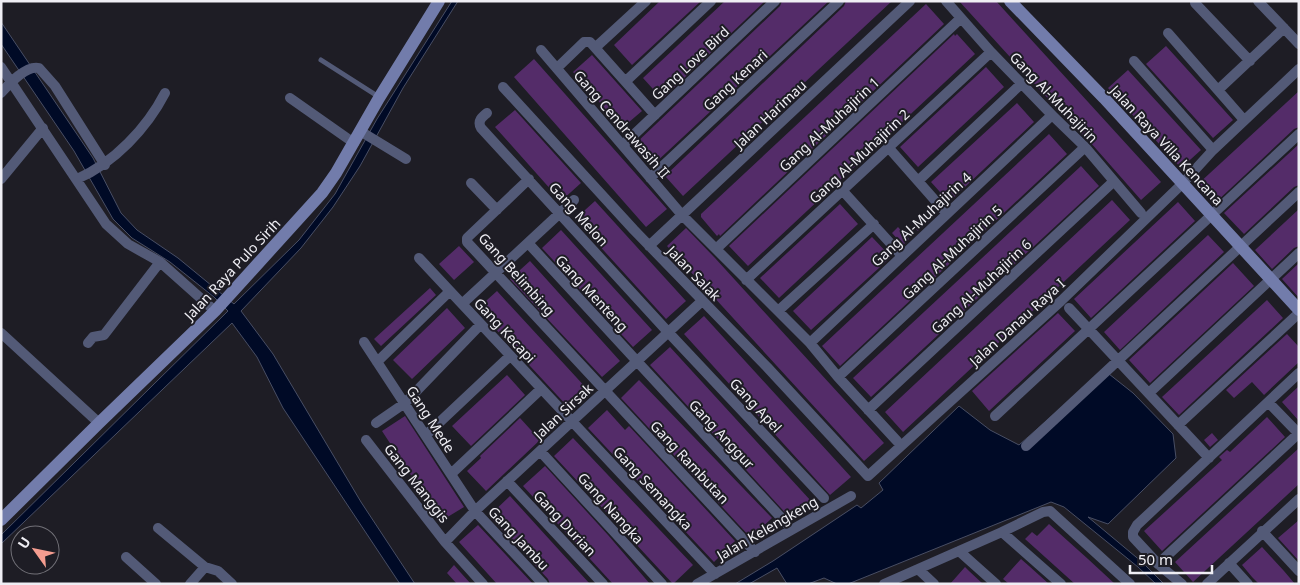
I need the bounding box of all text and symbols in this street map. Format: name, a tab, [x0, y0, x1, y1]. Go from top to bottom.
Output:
street label: Gang Love Bird	[647, 22, 733, 104]
street label: Gang Kenari	[699, 45, 771, 115]
street label: Gang Al-Muhajirin	[1006, 48, 1102, 146]
street label: Gang Cendrawasih II	[570, 66, 674, 182]
street label: Gang Al-Muhajirin 1	[775, 72, 883, 176]
street label: Jalan Harimau	[728, 75, 810, 154]
street label: Jalan Raya Villa Kencana	[1105, 79, 1228, 209]
street label: Gang Al-Muhajirin 2	[805, 104, 913, 208]
street label: Gang Al-Muhajirin 4	[867, 167, 975, 271]
street label: Gang Melon	[545, 178, 613, 250]
street label: Gang Al-Muhajirin 5	[898, 200, 1006, 304]
street label: Jalan Raya Pulo Sirih	[178, 214, 284, 326]
street label: Gang Belimbing	[475, 228, 559, 320]
street label: Gang Al-Muhajirin 6	[927, 234, 1035, 338]
street label: Jalan Salak	[661, 240, 725, 305]
street label: Gang Menteng	[551, 251, 633, 335]
street label: Jalan Danau Raya I	[964, 274, 1069, 371]
street label: Gang Kecapi	[470, 293, 540, 367]
street label: Gang Apel	[726, 374, 786, 436]
street label: Jalan Sirsak	[528, 378, 597, 445]
street label: Gang Mede	[402, 382, 460, 456]
street label: Gang Anggur	[685, 395, 759, 473]
street label: Gang Rambutan	[646, 416, 734, 508]
street label: Gang Manggis	[380, 439, 454, 527]
street label: Gang Semangka	[609, 442, 697, 534]
street label: Gang Nangka	[574, 468, 648, 548]
street label: Gang Durian	[529, 486, 601, 560]
street label: Jalan Kelengkeng	[711, 491, 821, 566]
street label: Gang Jambu	[484, 502, 554, 574]
north arrow	[10, 525, 60, 575]
text: U	[13, 533, 35, 552]
scale bar	[1130, 542, 1212, 574]
text: 50 m	[1138, 549, 1173, 569]

